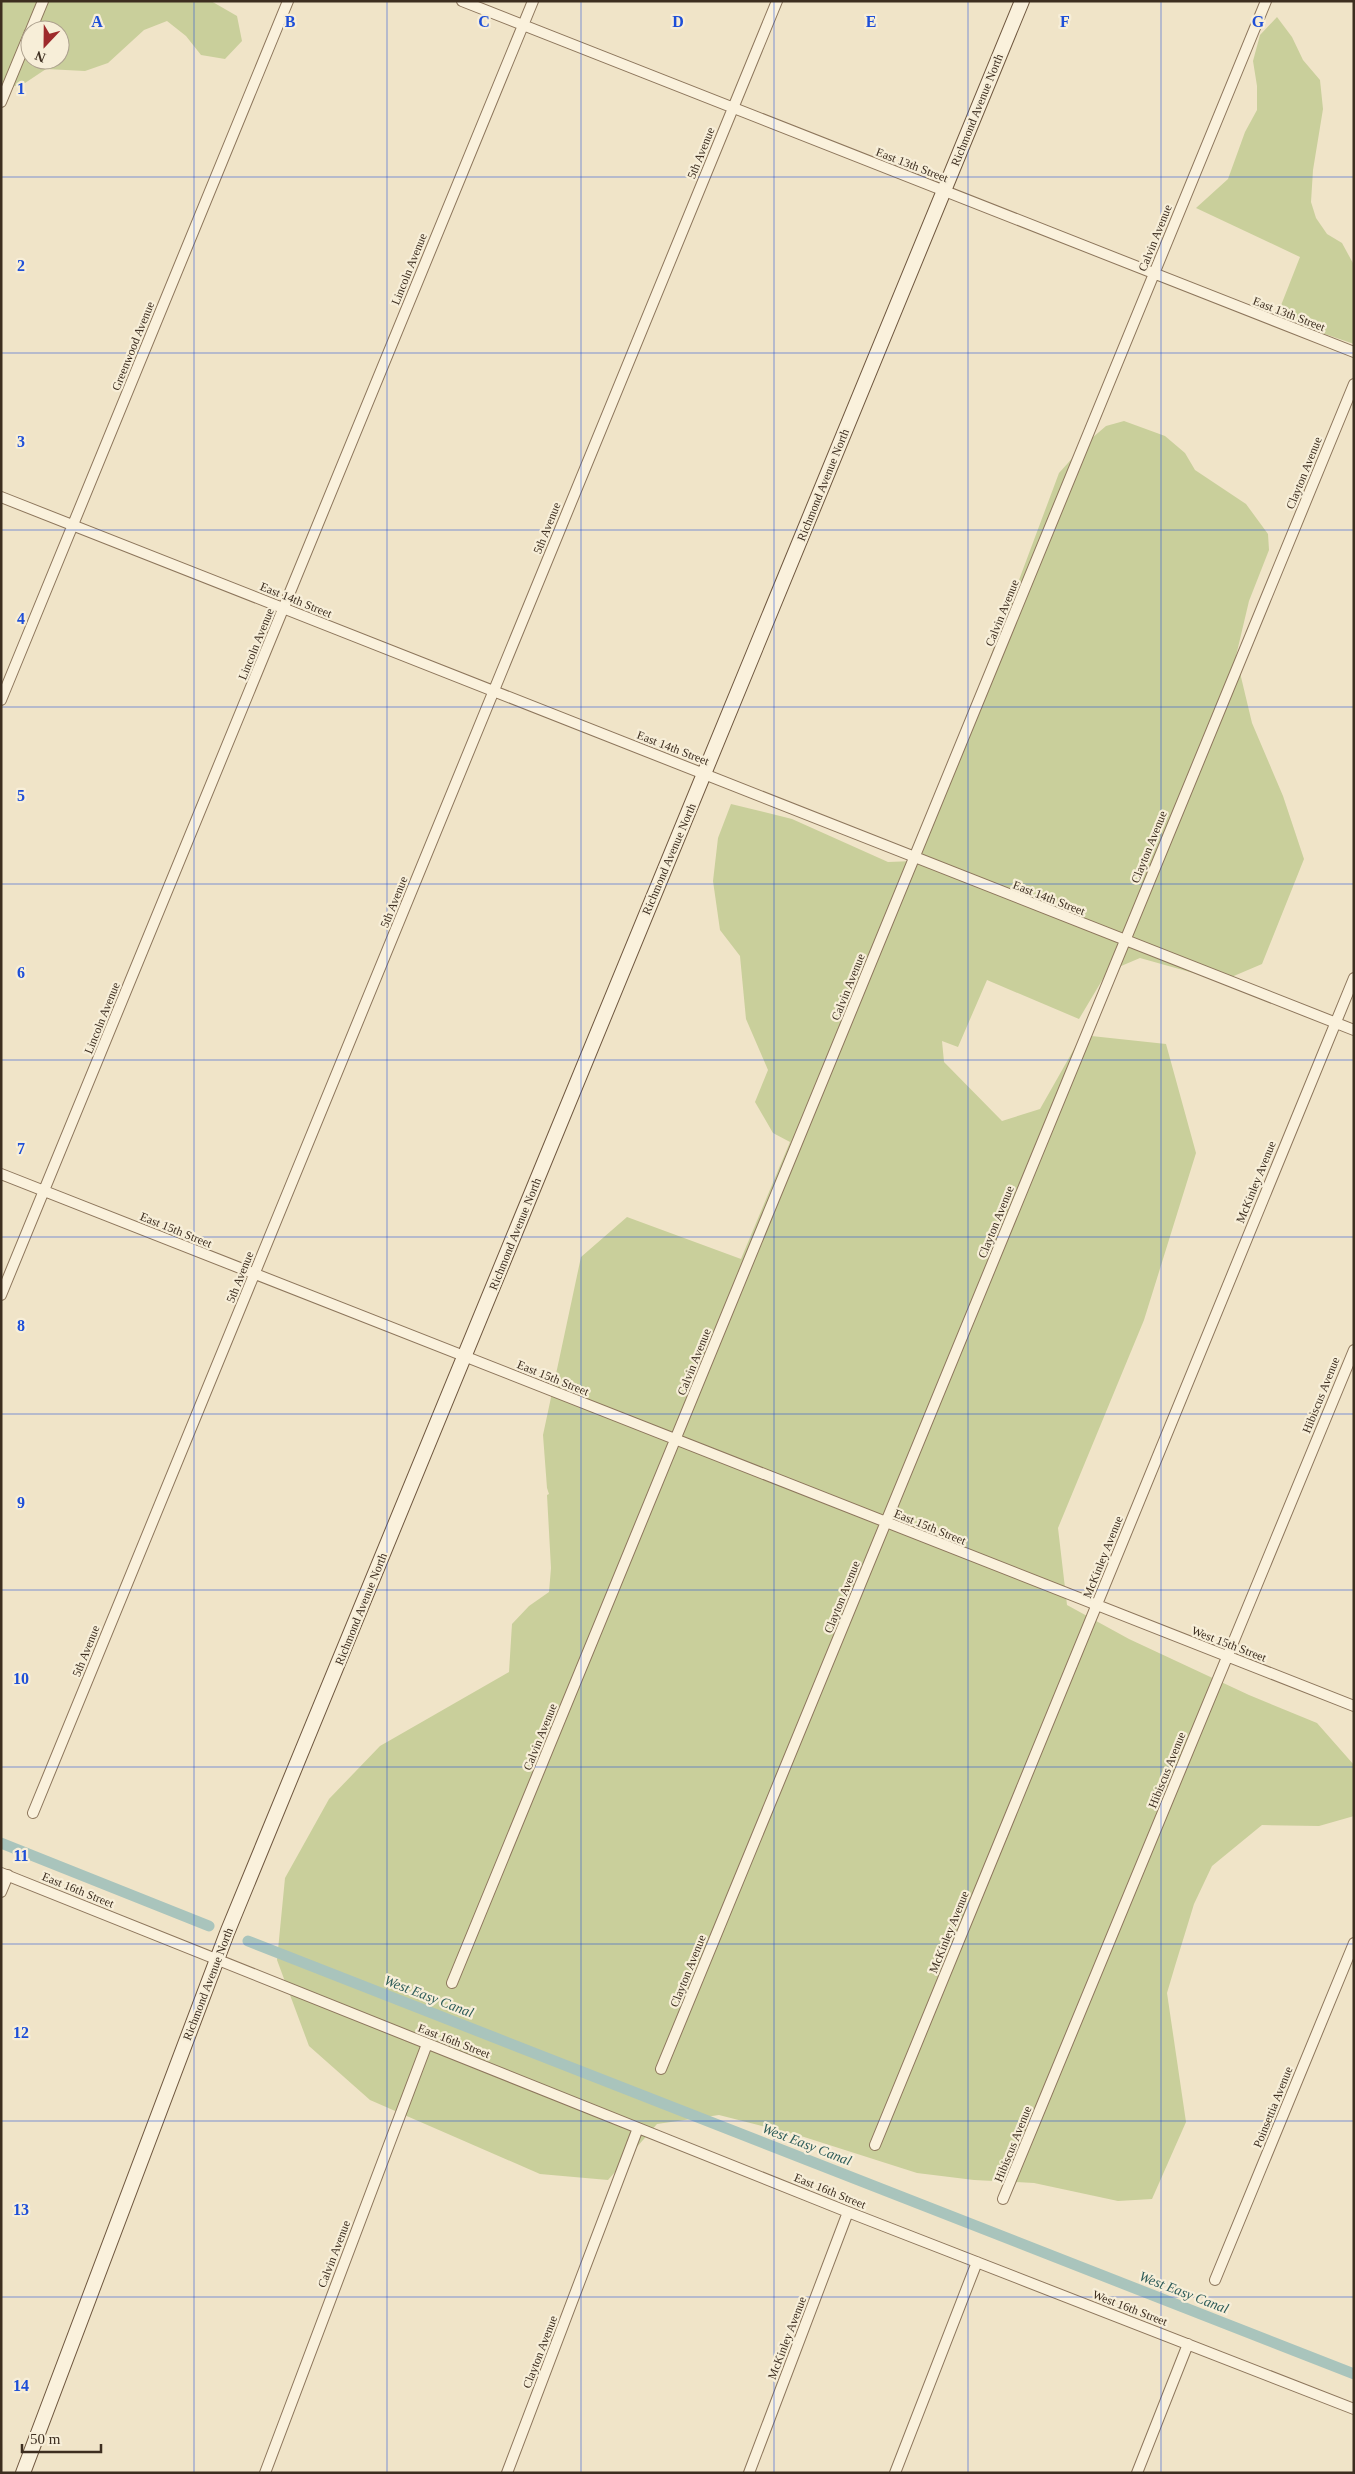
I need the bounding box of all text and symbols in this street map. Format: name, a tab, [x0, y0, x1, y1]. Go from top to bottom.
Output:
text: A	[91, 13, 103, 30]
text: B	[285, 13, 296, 30]
text: C	[478, 13, 490, 30]
text: D	[672, 13, 684, 30]
text: E	[866, 13, 876, 30]
text: F	[1060, 13, 1070, 30]
text: G	[1252, 13, 1265, 30]
north arrow	[20, 20, 70, 70]
text: N	[33, 48, 48, 65]
street label: Richmond Avenue North	[948, 52, 1006, 168]
text: 1	[17, 80, 25, 97]
street label: 5th Avenue	[684, 125, 718, 181]
street label: East 13th Street	[874, 145, 951, 185]
street label: Calvin Avenue	[1135, 203, 1175, 273]
street label: Lincoln Avenue	[388, 231, 430, 307]
text: 2	[17, 257, 25, 274]
street label: East 13th Street	[1251, 294, 1328, 334]
street label: Greenwood Avenue	[109, 299, 157, 393]
street label: Richmond Avenue North	[794, 427, 852, 543]
text: 3	[17, 433, 25, 450]
street label: Clayton Avenue	[1283, 435, 1325, 511]
street label: 5th Avenue	[530, 500, 564, 556]
street label: Calvin Avenue	[982, 578, 1022, 648]
street label: East 14th Street	[258, 579, 334, 621]
street label: Lincoln Avenue	[235, 606, 277, 682]
text: 4	[17, 610, 25, 627]
street label: East 14th Street	[635, 728, 712, 768]
text: 5	[17, 787, 25, 804]
street label: Richmond Avenue North	[639, 801, 699, 917]
street label: Clayton Avenue	[1128, 809, 1170, 885]
street label: 5th Avenue	[377, 874, 411, 930]
street label: East 14th Street	[1011, 878, 1088, 918]
street label: Calvin Avenue	[828, 952, 868, 1022]
text: 6	[17, 964, 25, 981]
street label: Lincoln Avenue	[81, 980, 123, 1056]
street label: McKinley Avenue	[1233, 1139, 1279, 1225]
text: 7	[17, 1140, 25, 1157]
street label: Richmond Avenue North	[486, 1176, 544, 1292]
street label: Clayton Avenue	[975, 1184, 1017, 1260]
street label: East 15th Street	[138, 1209, 214, 1251]
street label: 5th Avenue	[223, 1249, 257, 1305]
text: 8	[17, 1317, 25, 1334]
street label: Calvin Avenue	[674, 1327, 714, 1397]
street label: Hibiscus Avenue	[1299, 1355, 1343, 1435]
street label: East 15th Street	[515, 1357, 591, 1399]
text: 9	[17, 1494, 25, 1511]
street label: East 15th Street	[892, 1506, 968, 1548]
street label: McKinley Avenue	[1080, 1514, 1126, 1600]
street label: Richmond Avenue North	[332, 1551, 390, 1667]
street label: Clayton Avenue	[821, 1559, 863, 1635]
street label: 5th Avenue	[69, 1623, 103, 1679]
street label: West 15th Street	[1190, 1623, 1269, 1665]
text: 10	[13, 1670, 29, 1687]
street label: Calvin Avenue	[520, 1702, 560, 1772]
street label: Hibiscus Avenue	[1145, 1730, 1189, 1810]
text: 11	[13, 1847, 29, 1864]
street label: East 16th Street	[40, 1869, 116, 1911]
street label: McKinley Avenue	[926, 1889, 972, 1975]
street label: Richmond Avenue North	[180, 1926, 236, 2042]
street label: Clayton Avenue	[667, 1933, 709, 2009]
water label: West Easy Canal	[382, 1973, 476, 2020]
street label: East 16th Street	[416, 2021, 493, 2061]
text: 12	[13, 2024, 29, 2041]
street label: Poinsettia Avenue	[1250, 2064, 1296, 2150]
street label: Hibiscus Avenue	[991, 2104, 1035, 2184]
water label: West Easy Canal	[760, 2121, 854, 2168]
street label: East 16th Street	[792, 2170, 868, 2212]
text: 13	[13, 2201, 29, 2218]
street label: Calvin Avenue	[315, 2218, 353, 2290]
water label: West Easy Canal	[1137, 2269, 1231, 2316]
street label: West 16th Street	[1091, 2287, 1170, 2329]
street label: McKinley Avenue	[765, 2295, 809, 2381]
street label: Clayton Avenue	[520, 2314, 560, 2390]
text: 14	[13, 2377, 29, 2394]
scale bar	[22, 2422, 101, 2454]
text: 50 m	[30, 2431, 61, 2447]

